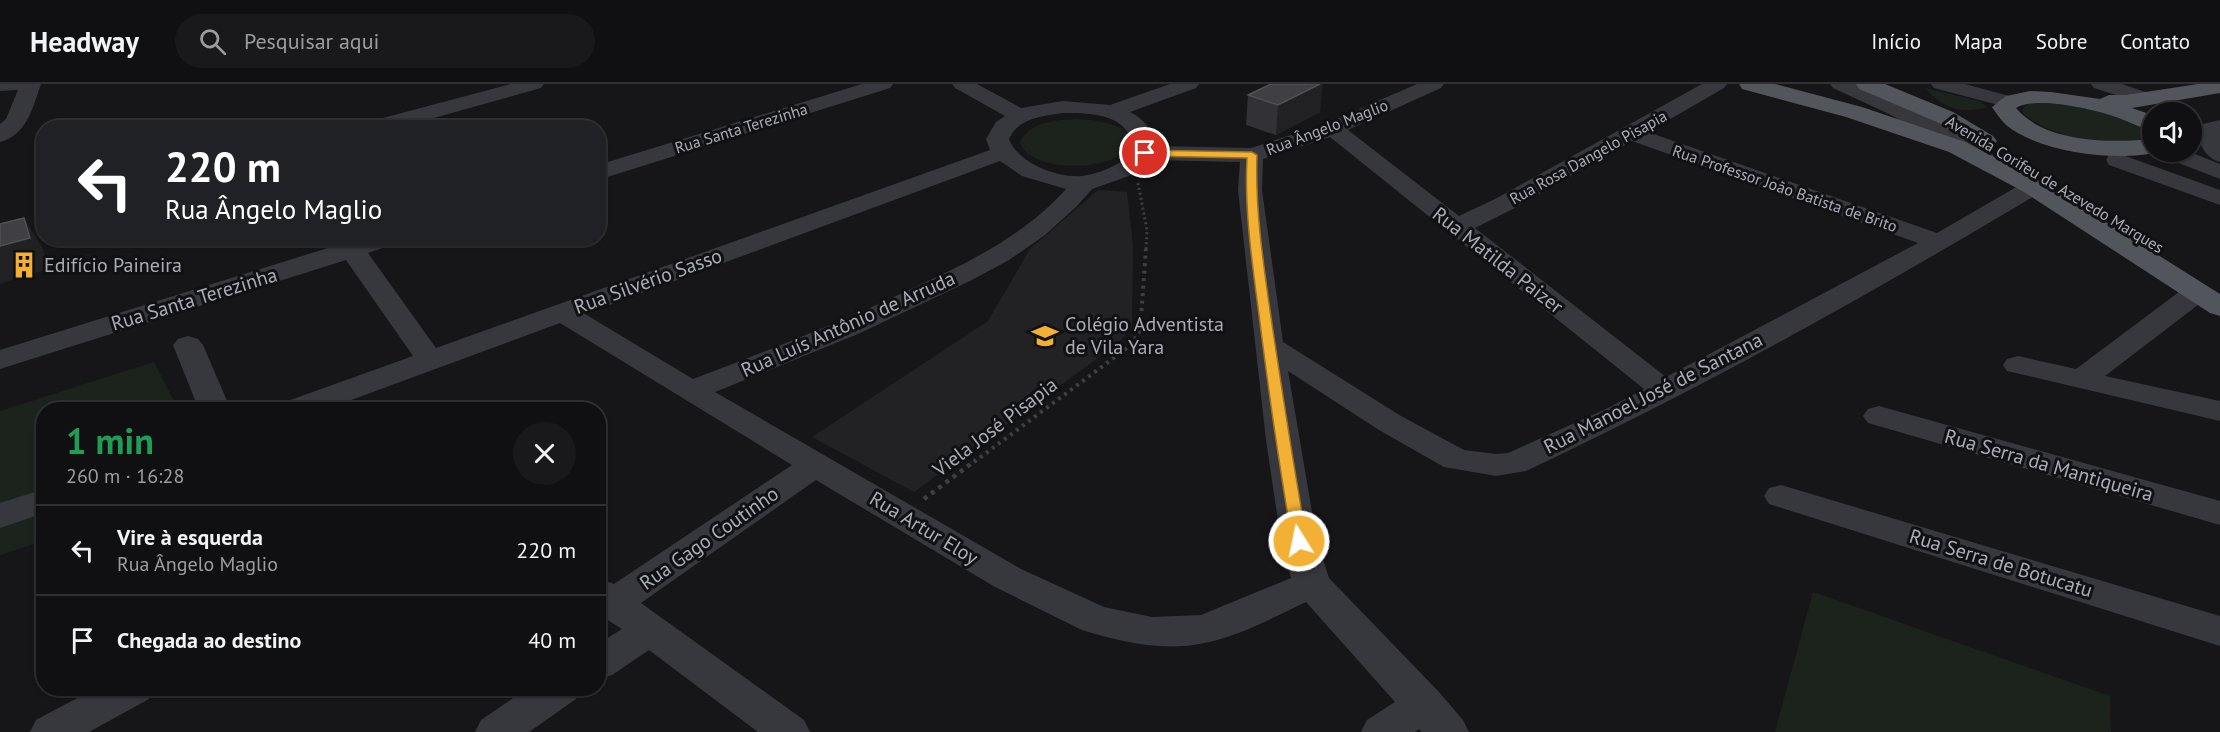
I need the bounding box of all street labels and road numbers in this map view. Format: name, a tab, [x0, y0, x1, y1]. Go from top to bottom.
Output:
street label: Rua Ângelo Maglio	[1263, 95, 1391, 159]
street label: Rua Santa Terezinha	[672, 98, 810, 158]
street label: Rua Rosa Dangelo Pisapia	[1506, 105, 1670, 209]
street label: Avenida Corifeu de Azevedo Marques	[1942, 111, 2168, 257]
street label: Rua Professor João Batista de Brito	[1670, 140, 1900, 236]
street label: Rua Matilda Paizer	[1427, 201, 1569, 319]
street label: Rua Silvério Sasso	[571, 242, 725, 320]
street label: Rua Santa Terezinha	[108, 261, 280, 337]
street label: Rua Luís Antônio de Arruda	[737, 265, 959, 383]
street label: Rua Manoel José de Santana	[1539, 326, 1767, 460]
street label: Viela José Pisapia	[927, 372, 1062, 483]
street label: Rua Serra da Mantiqueira	[1942, 423, 2156, 507]
street label: Rua Gago Coutinho	[635, 480, 783, 596]
street label: Rua Artur Eloy	[865, 485, 984, 571]
street label: Rua Serra de Botucatu	[1906, 523, 2096, 603]

